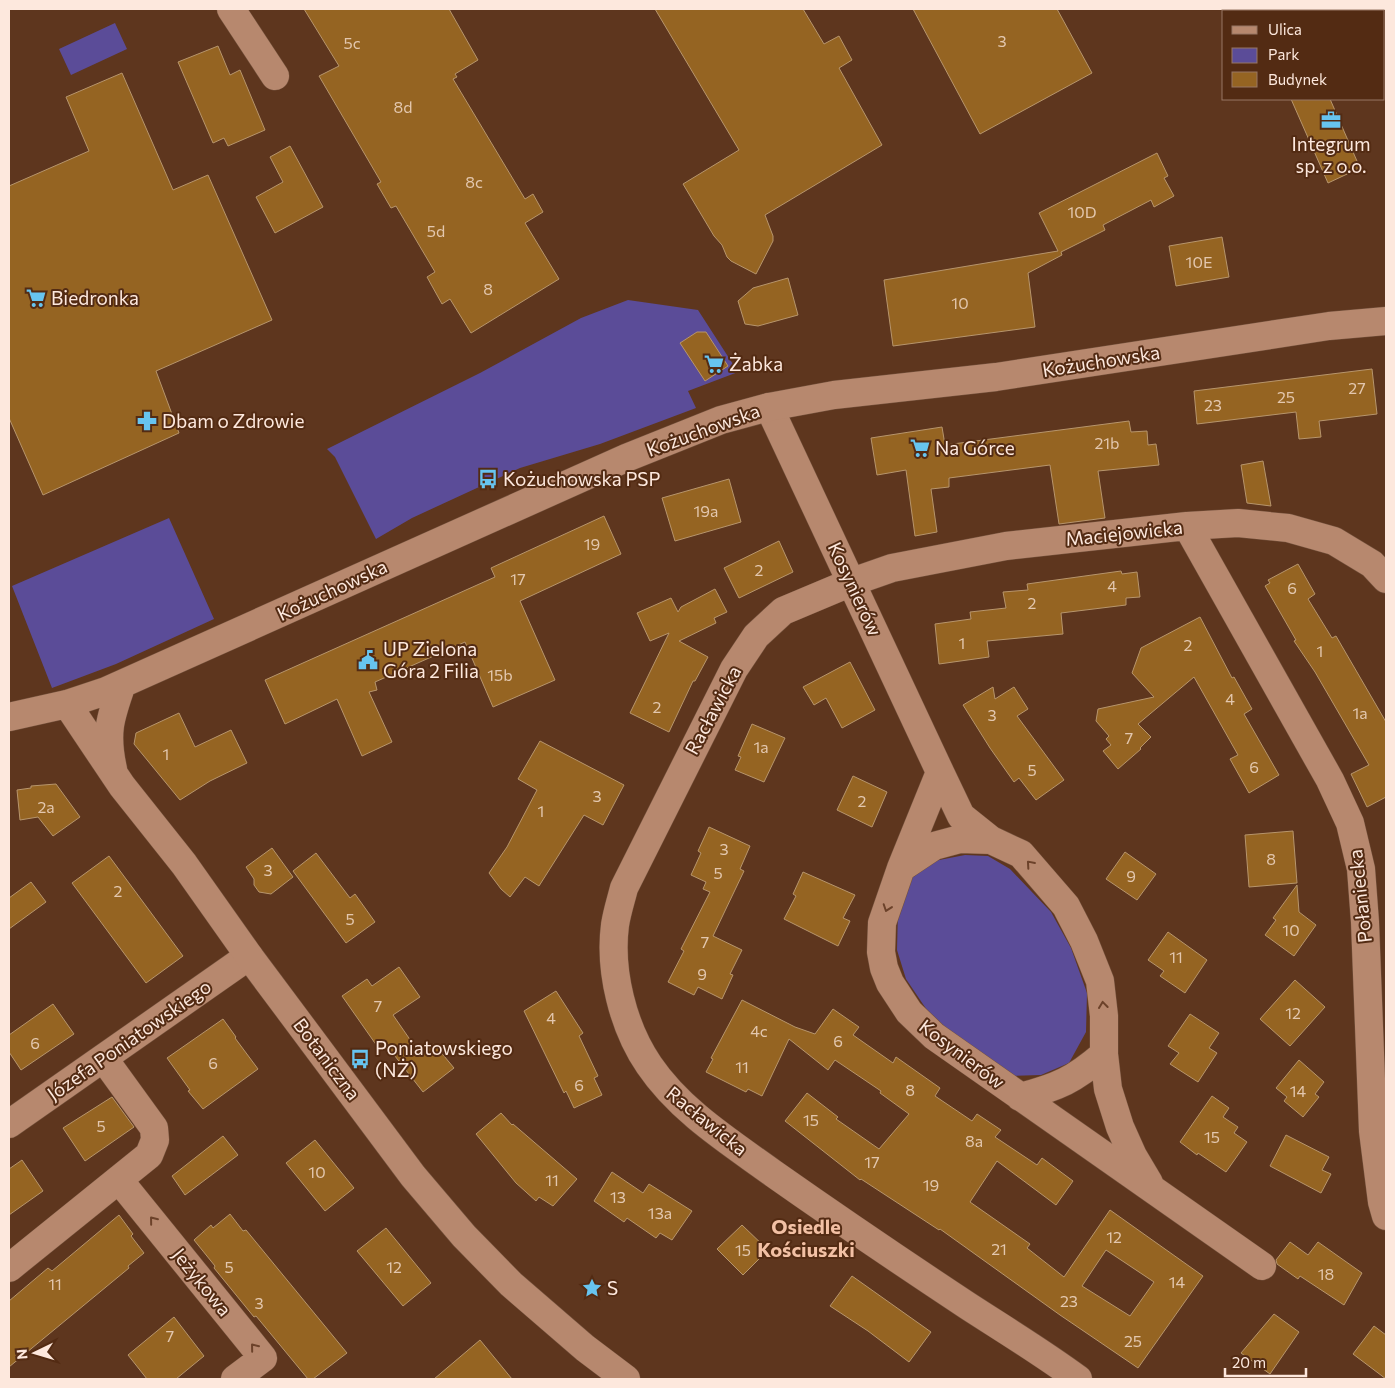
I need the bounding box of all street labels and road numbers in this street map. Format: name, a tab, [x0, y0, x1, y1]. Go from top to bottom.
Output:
street label: Kożuchowska	[1040, 340, 1161, 381]
street label: Kożuchowska	[643, 398, 763, 461]
street label: Maciejowicka	[1064, 515, 1184, 550]
street label: Kosynierów	[824, 538, 887, 639]
street label: Kożuchowska	[273, 554, 390, 625]
street label: Racławicka	[680, 661, 746, 758]
street label: Połaniecka	[1343, 848, 1376, 944]
street label: Józefa Poniatowskiego	[42, 974, 215, 1105]
street label: Botaniczna	[289, 1013, 366, 1104]
street label: Kosynierów	[915, 1014, 1009, 1093]
street label: Racławicka	[662, 1081, 752, 1160]
street label: Jeżykowa	[168, 1243, 237, 1320]

